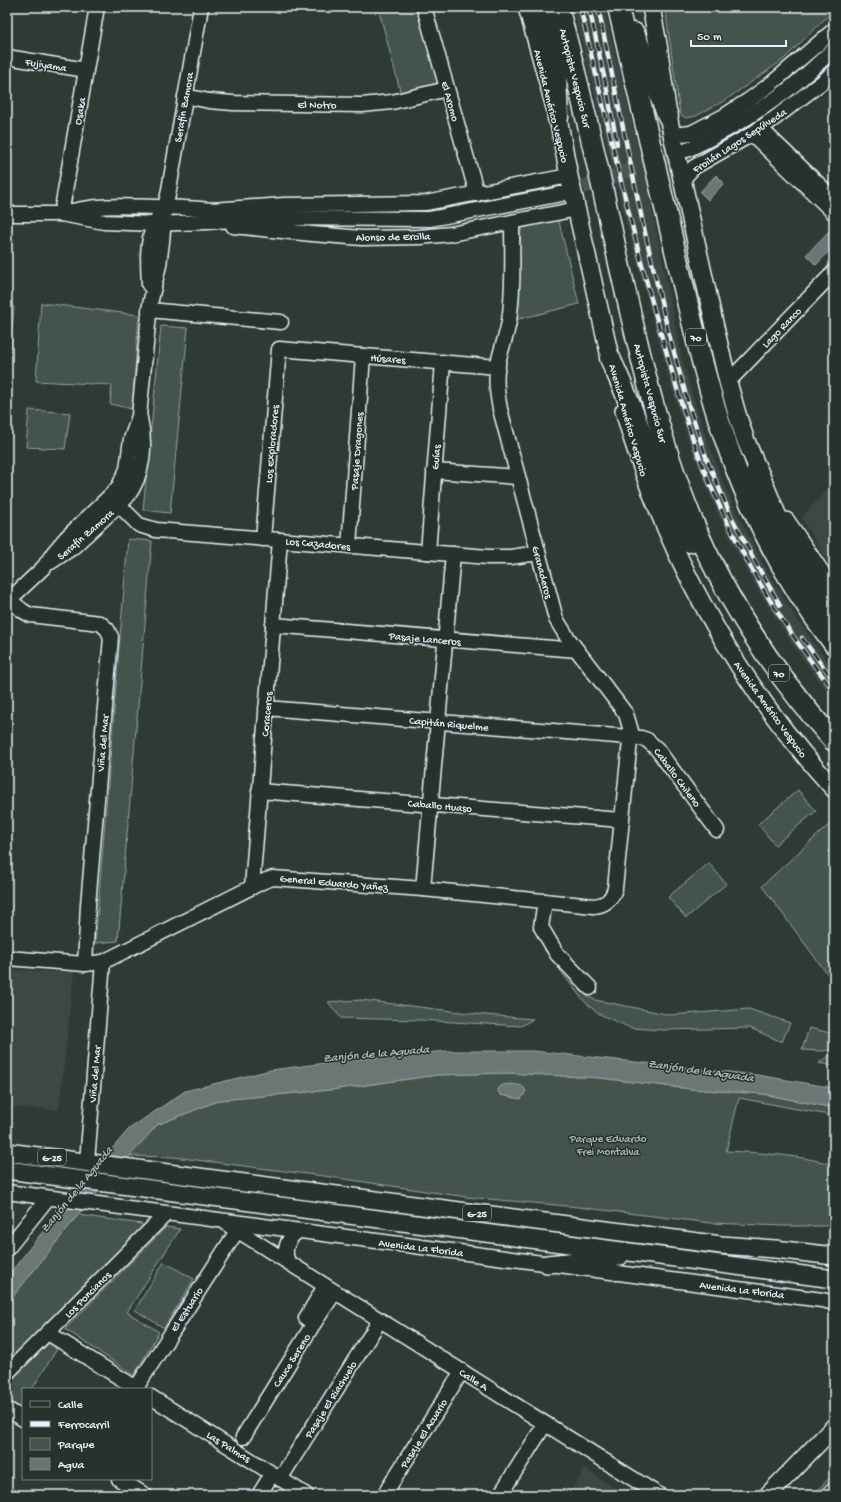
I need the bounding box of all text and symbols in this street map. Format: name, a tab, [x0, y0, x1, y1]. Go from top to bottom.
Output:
scale bar	[691, 22, 786, 48]
street label: Autopista Vespucio Sur	[556, 28, 592, 130]
text: 50 m	[697, 31, 722, 45]
street label: Avenida Américo Vespucio	[530, 49, 570, 165]
street label: Fujiyama	[23, 57, 68, 75]
street label: Serafín Zamora	[172, 70, 197, 143]
street label: El Aromo	[438, 80, 461, 123]
street label: Osaka	[73, 96, 89, 126]
street label: El Notro	[297, 100, 337, 112]
street label: Froilán Lagos Sepúlveda	[690, 106, 790, 177]
street label: Alonso de Ercilla	[356, 231, 431, 245]
street label: Lago Ranco	[760, 306, 805, 351]
road number: 70	[686, 329, 706, 345]
street label: Autopista Vespucio Sur	[630, 343, 668, 445]
street label: Húsares	[370, 353, 407, 367]
street label: Avenida Américo Vespucio	[605, 363, 649, 478]
street label: Los Exploradores	[264, 404, 282, 484]
street label: Pasaje Dragones	[349, 411, 367, 491]
street label: Guías	[430, 443, 444, 470]
street label: Serafín Zamora	[55, 506, 118, 563]
street label: Los Cazadores	[285, 536, 352, 554]
street label: Granaderos	[528, 545, 554, 601]
street label: Pasaje Lanceros	[387, 631, 462, 649]
street label: Avenida Américo Vespucio	[730, 660, 809, 761]
road number: 70	[769, 665, 789, 681]
street label: Coraceros	[260, 690, 276, 737]
street label: Viña del Mar	[95, 713, 113, 773]
street label: Capitán Riquelme	[409, 716, 489, 734]
street label: Caballo Chileno	[650, 746, 703, 810]
street label: Caballo Huaso	[407, 798, 473, 816]
street label: General Eduardo Yañez	[279, 873, 390, 895]
water label: Zanjón de la Aguada	[323, 1043, 431, 1067]
street label: Viña del Mar	[87, 1044, 105, 1104]
water label: Zanjón de la Aguada	[647, 1058, 756, 1087]
park label: Parque Eduardo Frei Montalva	[569, 1134, 647, 1159]
water label: Zanjón de la Aguada	[39, 1143, 117, 1236]
road number: G-25	[38, 1149, 66, 1165]
road number: G-25	[463, 1205, 491, 1221]
street label: Avenida La Florida	[378, 1238, 465, 1260]
street label: Los Poncianos	[63, 1269, 115, 1321]
street label: Avenida La Florida	[699, 1280, 786, 1302]
street label: El Estuario	[169, 1285, 207, 1335]
street label: Cauce Sereno	[272, 1332, 314, 1390]
street label: Pasaje El Riachuelo	[303, 1359, 360, 1442]
street label: Calle A	[456, 1367, 490, 1394]
legend	[22, 1388, 152, 1480]
street label: Pasaje El Acuario	[398, 1397, 451, 1472]
text: Calle	[58, 1399, 83, 1413]
text: Ferrocarril	[57, 1419, 110, 1433]
street label: Las Palmas	[204, 1430, 253, 1466]
text: Parque	[57, 1439, 95, 1453]
text: Agua	[58, 1459, 85, 1473]

